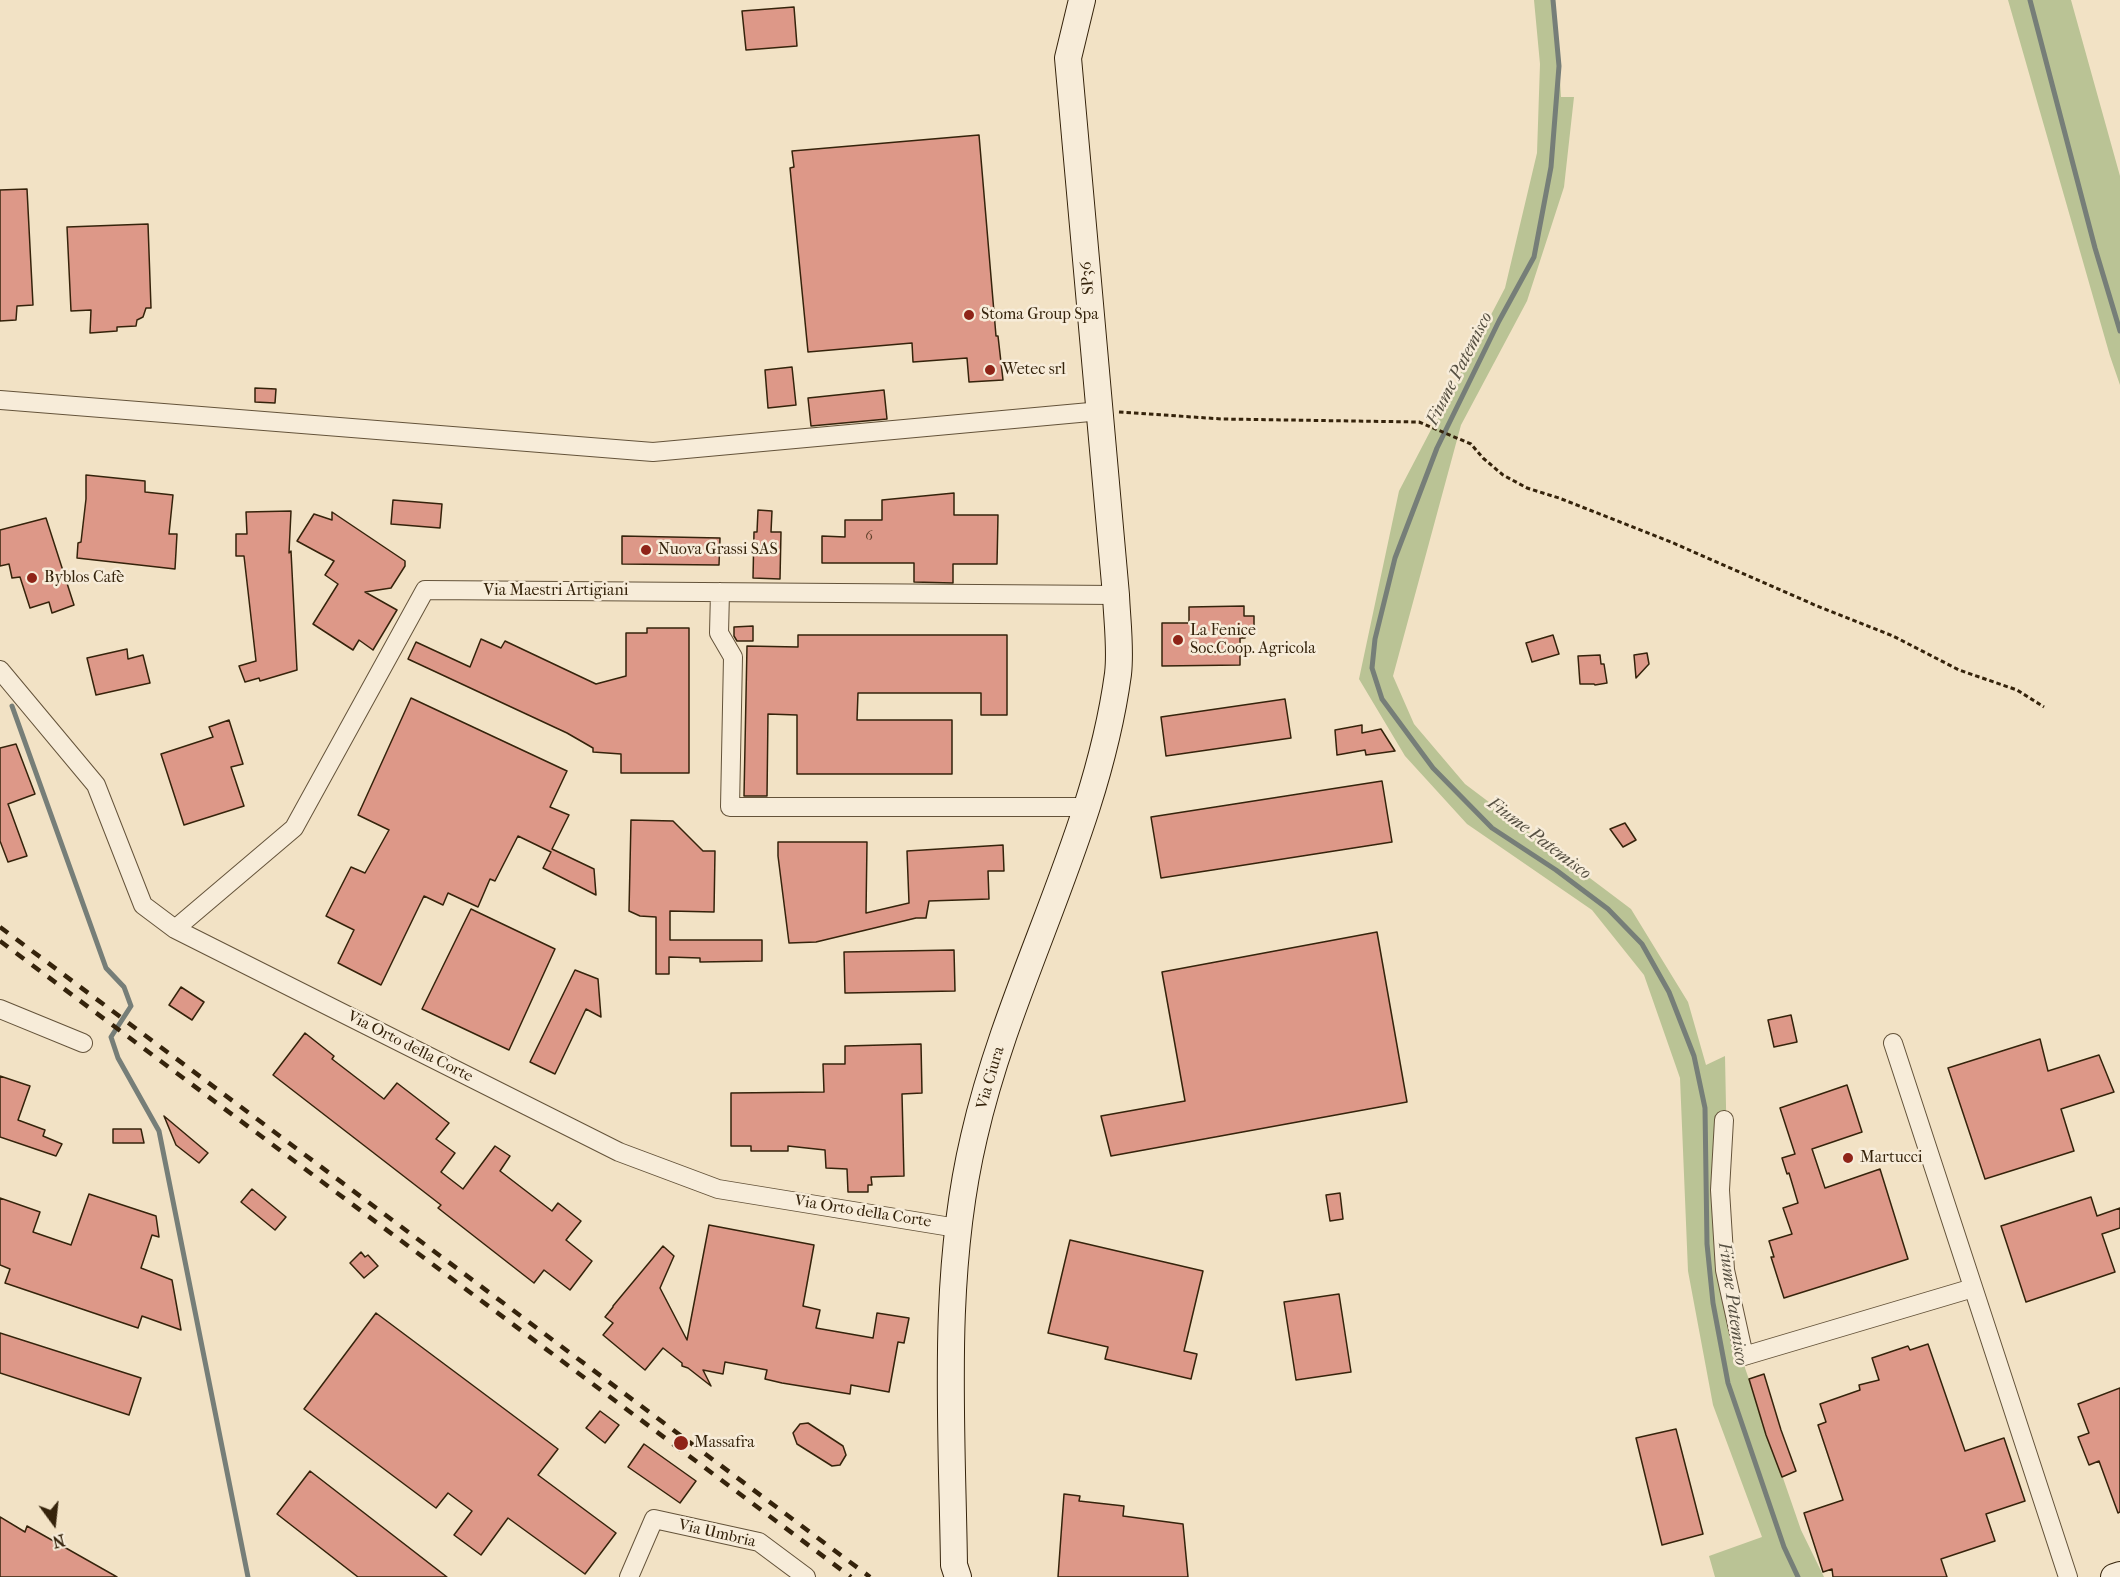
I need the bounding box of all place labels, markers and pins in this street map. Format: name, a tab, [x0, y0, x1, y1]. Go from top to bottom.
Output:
place label: Stoma Group Spa	[981, 305, 1099, 325]
marker: Stoma Group Spa	[962, 308, 976, 322]
place label: Wetec srl	[1002, 360, 1066, 380]
marker: Wetec srl	[983, 363, 997, 377]
place label: Nuova Grassi SAS	[658, 540, 778, 560]
marker: Nuova Grassi SAS	[639, 543, 653, 557]
place label: Byblos Cafè	[44, 568, 124, 588]
marker: Byblos Cafè	[25, 571, 39, 585]
place label: La Fenice Soc.Coop. Agricola	[1190, 621, 1316, 659]
marker: La Fenice Soc.Coop. Agricola	[1171, 633, 1185, 647]
place label: Martucci	[1860, 1148, 1922, 1168]
marker: Martucci	[1841, 1151, 1855, 1165]
place label: Massafra	[694, 1433, 755, 1453]
marker: Massafra	[672, 1434, 690, 1452]

